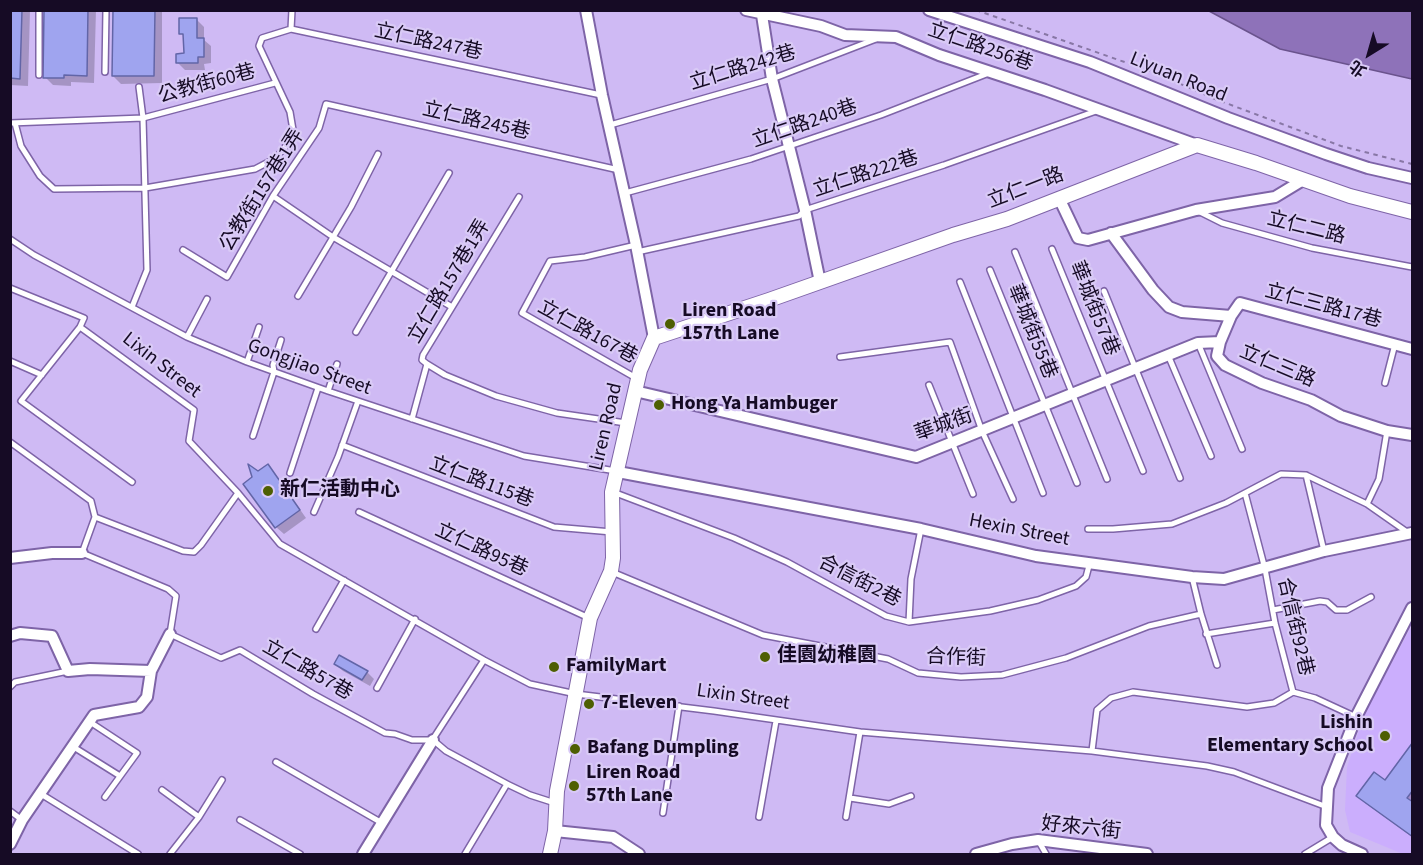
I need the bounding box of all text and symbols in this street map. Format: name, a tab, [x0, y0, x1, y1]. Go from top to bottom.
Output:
street label: 立仁路256巷	[924, 19, 1036, 77]
street label: 立仁路247巷	[372, 20, 484, 66]
north arrow	[1339, 24, 1399, 84]
street label: 立仁路242巷	[687, 41, 799, 97]
street label: Liyuan Road	[1126, 48, 1230, 108]
text: 北	[1345, 55, 1371, 82]
street label: 公教街60巷	[156, 60, 258, 110]
street label: 立仁路240巷	[749, 96, 861, 154]
street label: 立仁路245巷	[420, 98, 532, 146]
street label: 公教街157巷1弄	[216, 125, 310, 257]
street label: 立仁路222巷	[810, 147, 922, 203]
street label: 立仁一路	[984, 163, 1068, 215]
street label: 立仁二路	[1264, 208, 1348, 250]
street label: 立仁路157巷1弄	[404, 216, 496, 348]
street label: 華城街57巷	[1063, 258, 1123, 360]
street label: 立仁三路17巷	[1262, 280, 1384, 334]
street label: 華城街55巷	[1001, 281, 1061, 383]
street label: 立仁路167巷	[533, 296, 641, 370]
place label: Liren Road 157th Lane	[682, 300, 779, 347]
marker: Liren Road 157th Lane	[663, 317, 677, 331]
street label: Lixin Street	[117, 328, 205, 404]
street label: Gongjiao Street	[244, 335, 374, 401]
street label: 立仁三路	[1235, 340, 1319, 394]
street label: Liren Road	[585, 381, 629, 473]
place label: Hong Ya Hambuger	[671, 393, 838, 417]
marker: Hong Ya Hambuger	[652, 398, 666, 412]
street label: 華城街	[912, 404, 976, 448]
street label: 立仁路115巷	[425, 452, 537, 514]
place label: 新仁活動中心	[280, 479, 400, 503]
marker: 新仁活動中心	[261, 484, 275, 498]
street label: Hexin Street	[967, 510, 1071, 552]
street label: 立仁路95巷	[431, 519, 531, 583]
street label: 合信街2巷	[813, 551, 905, 613]
street label: 合信街92巷	[1271, 576, 1317, 678]
street label: 立仁路57巷	[258, 636, 356, 706]
place label: 佳園幼稚園	[777, 645, 877, 669]
street label: 合作街	[926, 646, 986, 672]
marker: 佳園幼稚園	[758, 650, 772, 664]
place label: FamilyMart	[566, 655, 666, 679]
marker: FamilyMart	[547, 660, 561, 674]
street label: Lixin Street	[695, 680, 791, 716]
place label: 7-Eleven	[601, 692, 677, 716]
marker: 7-Eleven	[582, 697, 596, 711]
place label: Lishin Elementary School	[1207, 712, 1373, 759]
marker: Lishin Elementary School	[1378, 729, 1392, 743]
place label: Bafang Dumpling	[587, 737, 739, 761]
marker: Bafang Dumpling	[568, 742, 582, 756]
place label: Liren Road 57th Lane	[586, 762, 680, 809]
marker: Liren Road 57th Lane	[567, 779, 581, 793]
street label: 好來六街	[1040, 813, 1122, 845]

